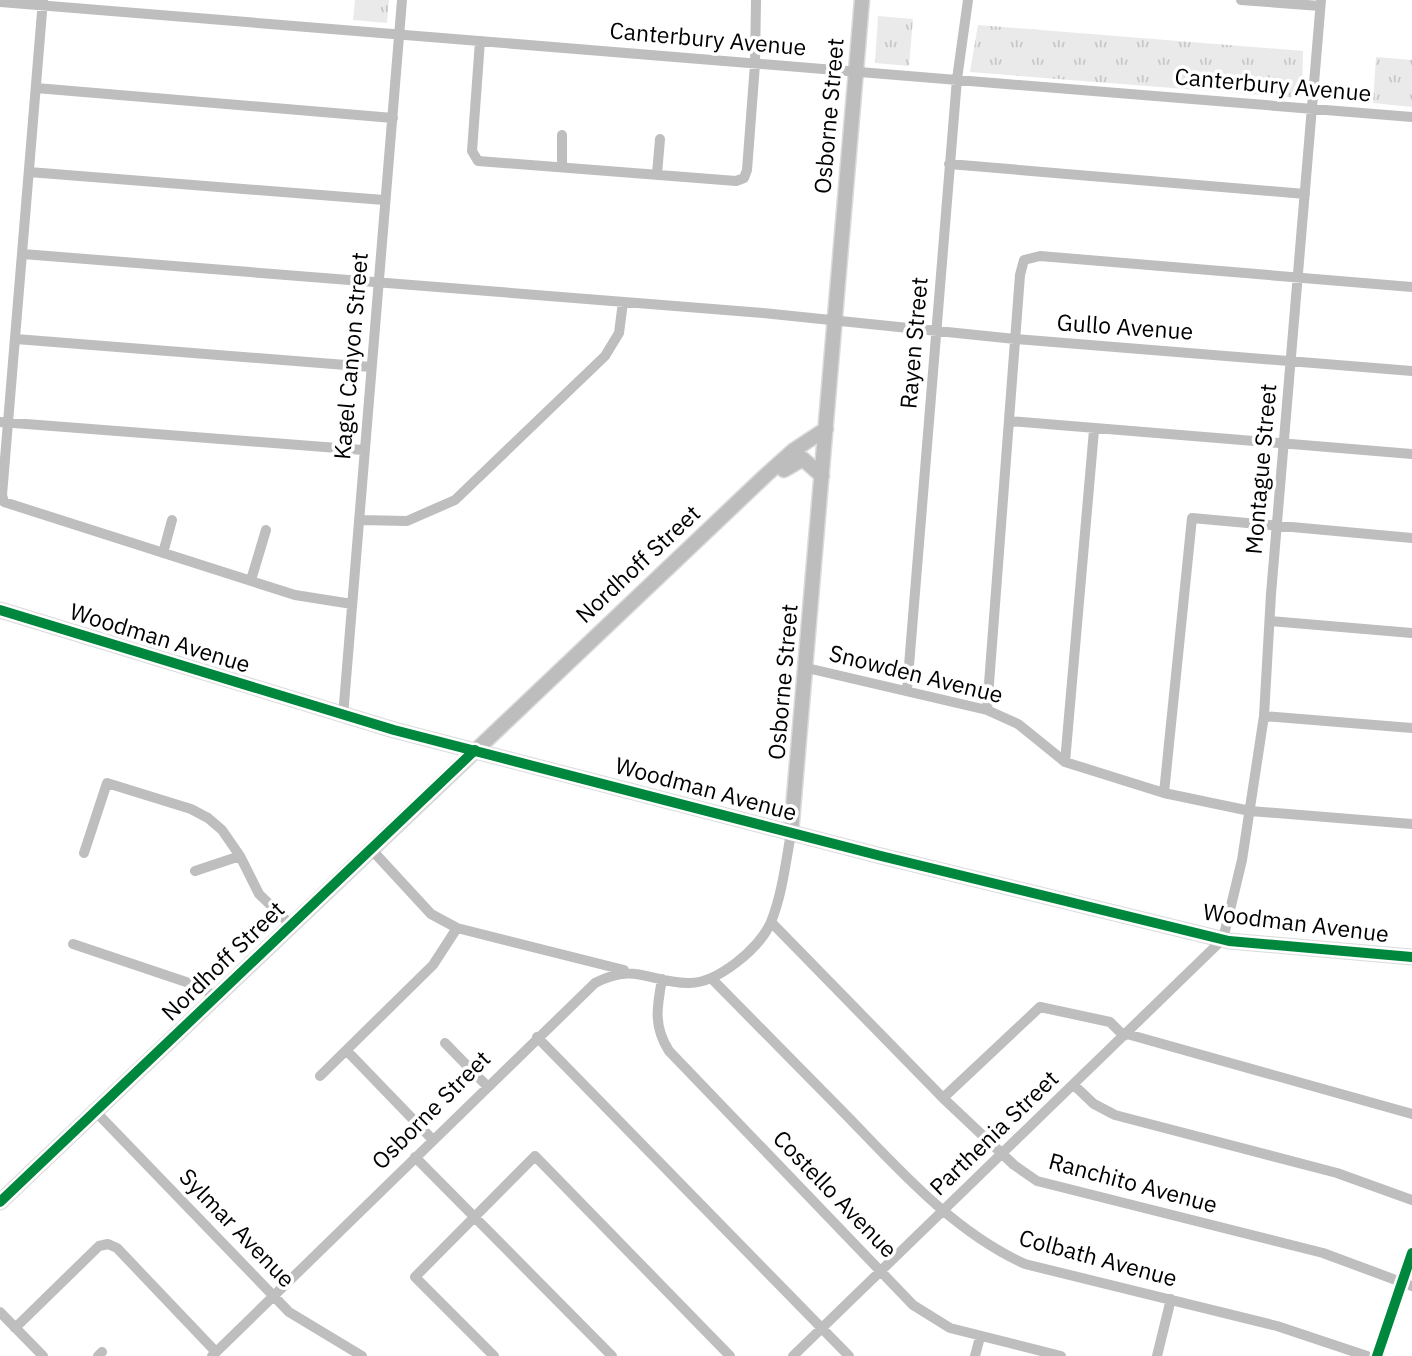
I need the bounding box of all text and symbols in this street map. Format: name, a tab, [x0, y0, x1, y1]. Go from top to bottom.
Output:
street label: Canterbury Avenue	[608, 14, 808, 62]
street label: Osborne Street	[806, 37, 850, 195]
street label: Canterbury Avenue	[1173, 60, 1373, 108]
street label: Kagel Canyon Street	[326, 251, 374, 461]
street label: Rayen Street	[892, 276, 934, 410]
street label: Gullo Avenue	[1056, 306, 1194, 346]
street label: Montague Street	[1238, 382, 1282, 556]
street label: Nordhoff Street	[569, 498, 706, 629]
street label: Woodman Avenue	[67, 595, 254, 679]
street label: Osborne Street	[760, 603, 804, 761]
street label: Snowden Avenue	[826, 637, 1006, 709]
street label: Woodman Avenue	[612, 749, 800, 827]
street label: Nordhoff Street	[154, 894, 290, 1027]
street label: Woodman Avenue	[1202, 896, 1391, 948]
street label: Osborne Street	[364, 1043, 496, 1175]
street label: Parthenia Street	[922, 1063, 1064, 1201]
street label: Costello Avenue	[767, 1123, 904, 1264]
street label: Ranchito Avenue	[1046, 1145, 1221, 1219]
street label: Sylmar Avenue	[173, 1161, 302, 1293]
street label: Colbath Avenue	[1016, 1222, 1181, 1293]

